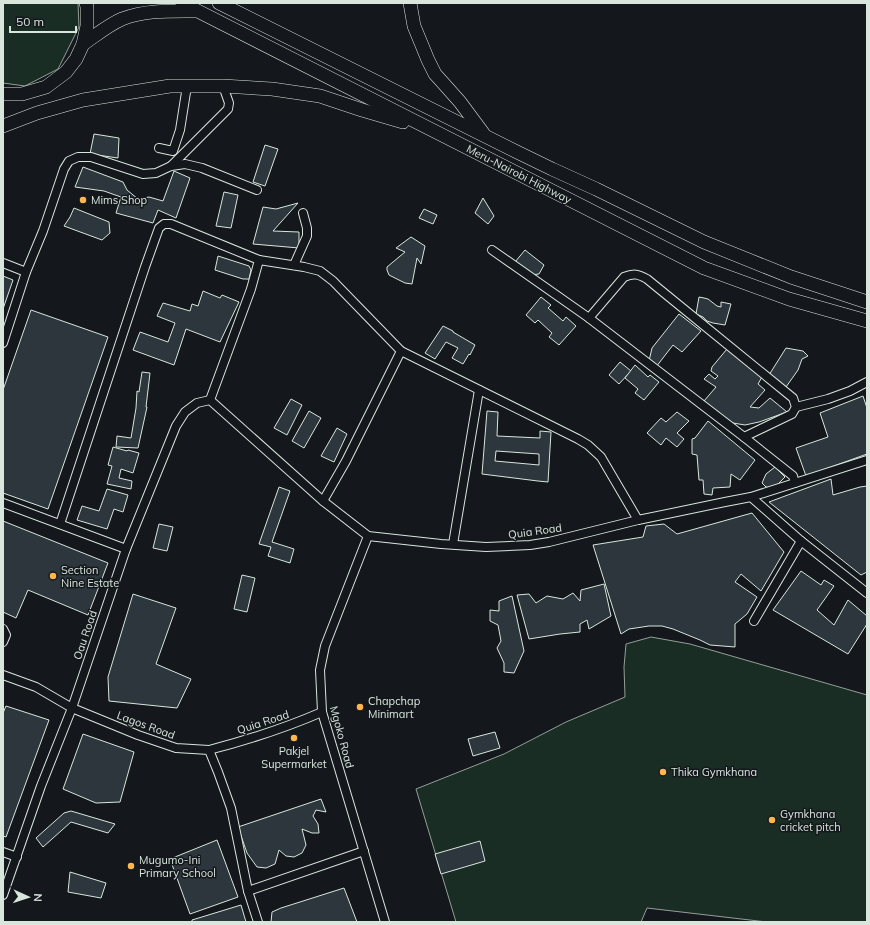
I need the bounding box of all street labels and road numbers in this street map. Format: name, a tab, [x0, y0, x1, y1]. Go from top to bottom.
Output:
street label: Meru-Nairobi Highway	[464, 141, 574, 207]
street label: Quia Road	[507, 520, 563, 542]
street label: Oau Road	[70, 608, 100, 662]
street label: Mgoko Road	[327, 704, 357, 770]
street label: Quia Road	[235, 707, 291, 737]
street label: Lagos Road	[115, 708, 177, 742]

